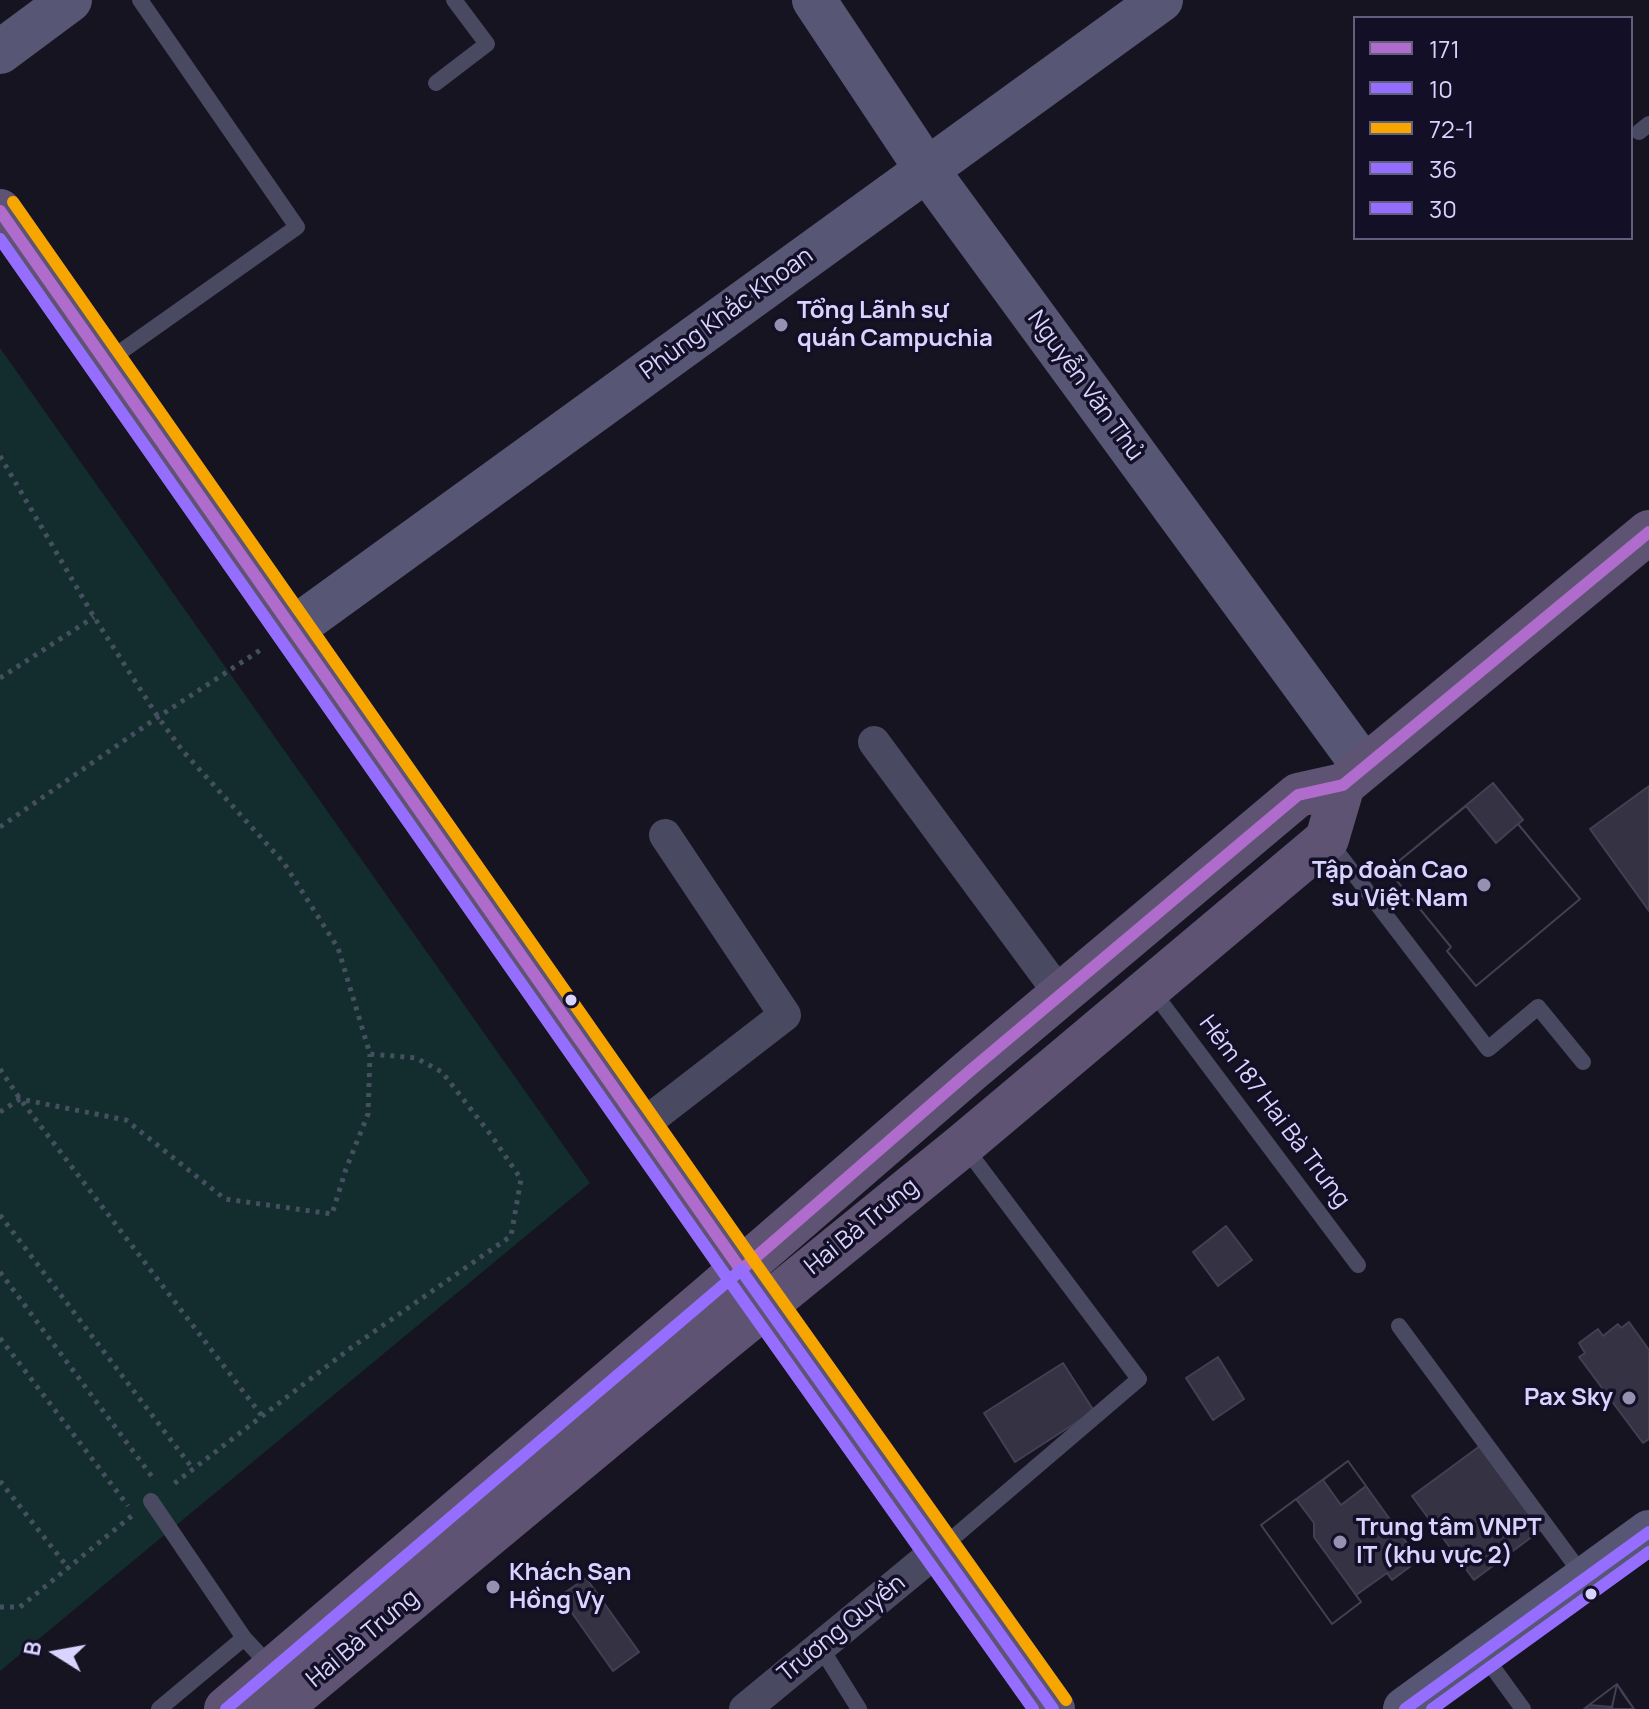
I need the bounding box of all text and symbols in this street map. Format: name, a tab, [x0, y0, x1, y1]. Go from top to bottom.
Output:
legend	[1353, 16, 1633, 240]
text: 171	[1429, 32, 1460, 65]
text: 10	[1429, 72, 1453, 105]
text: 72-1	[1429, 112, 1474, 145]
text: 36	[1429, 152, 1457, 185]
text: 30	[1429, 192, 1457, 225]
street label: Phùng Khắc Khoan	[635, 242, 819, 386]
place label: Tổng Lãnh sự quán Campuchia	[797, 297, 993, 353]
street label: Nguyễn Văn Thủ	[1021, 305, 1149, 467]
marker: Tổng Lãnh sự quán Campuchia	[772, 316, 790, 334]
place label: Tập đoàn Cao su Việt Nam	[1312, 857, 1468, 913]
marker: Tập đoàn Cao su Việt Nam	[1475, 876, 1493, 894]
unlabelled marker	[563, 992, 579, 1008]
street label: Hẻm 187 Hai Bà Trưng	[1192, 1010, 1356, 1214]
street label: Hai Bà Trưng	[800, 1173, 924, 1281]
place label: Pax Sky	[1524, 1384, 1613, 1412]
marker: Pax Sky	[1620, 1389, 1638, 1407]
place label: Trung tâm VNPT IT (khu vực 2)	[1356, 1514, 1542, 1570]
marker: Trung tâm VNPT IT (khu vực 2)	[1331, 1533, 1349, 1551]
place label: Khách Sạn Hồng Vy	[509, 1559, 632, 1615]
street label: Trương Quyền	[773, 1569, 911, 1689]
marker: Khách Sạn Hồng Vy	[484, 1578, 502, 1596]
street label: Hai Bà Trưng	[301, 1584, 425, 1694]
unlabelled marker	[1583, 1586, 1599, 1602]
north arrow	[16, 1613, 96, 1693]
text: B	[16, 1639, 48, 1658]

